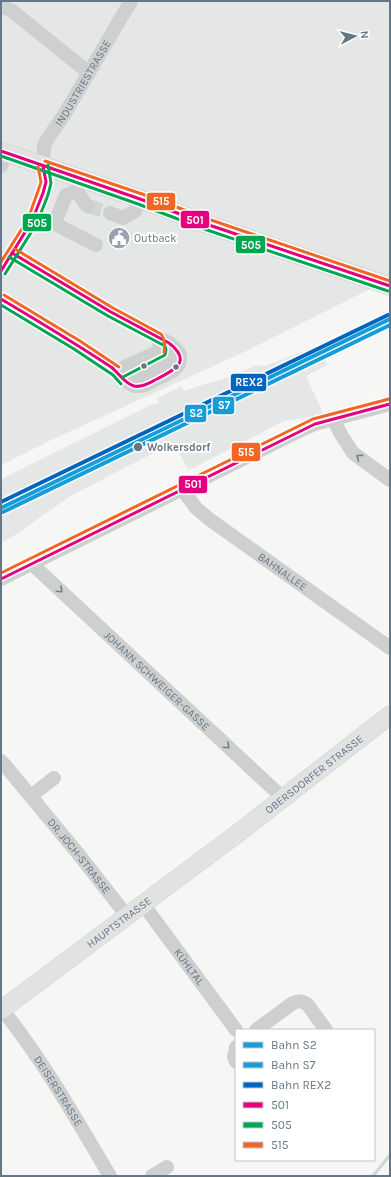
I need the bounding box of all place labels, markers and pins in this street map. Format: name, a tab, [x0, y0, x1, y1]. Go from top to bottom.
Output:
public building icon: Outback	[106, 225, 132, 251]
place label: Outback	[134, 232, 176, 245]
unlabelled marker	[139, 361, 149, 371]
unlabelled marker	[171, 362, 181, 372]
marker: Wolkersdorf	[132, 441, 144, 453]
place label: Wolkersdorf	[147, 441, 211, 454]

